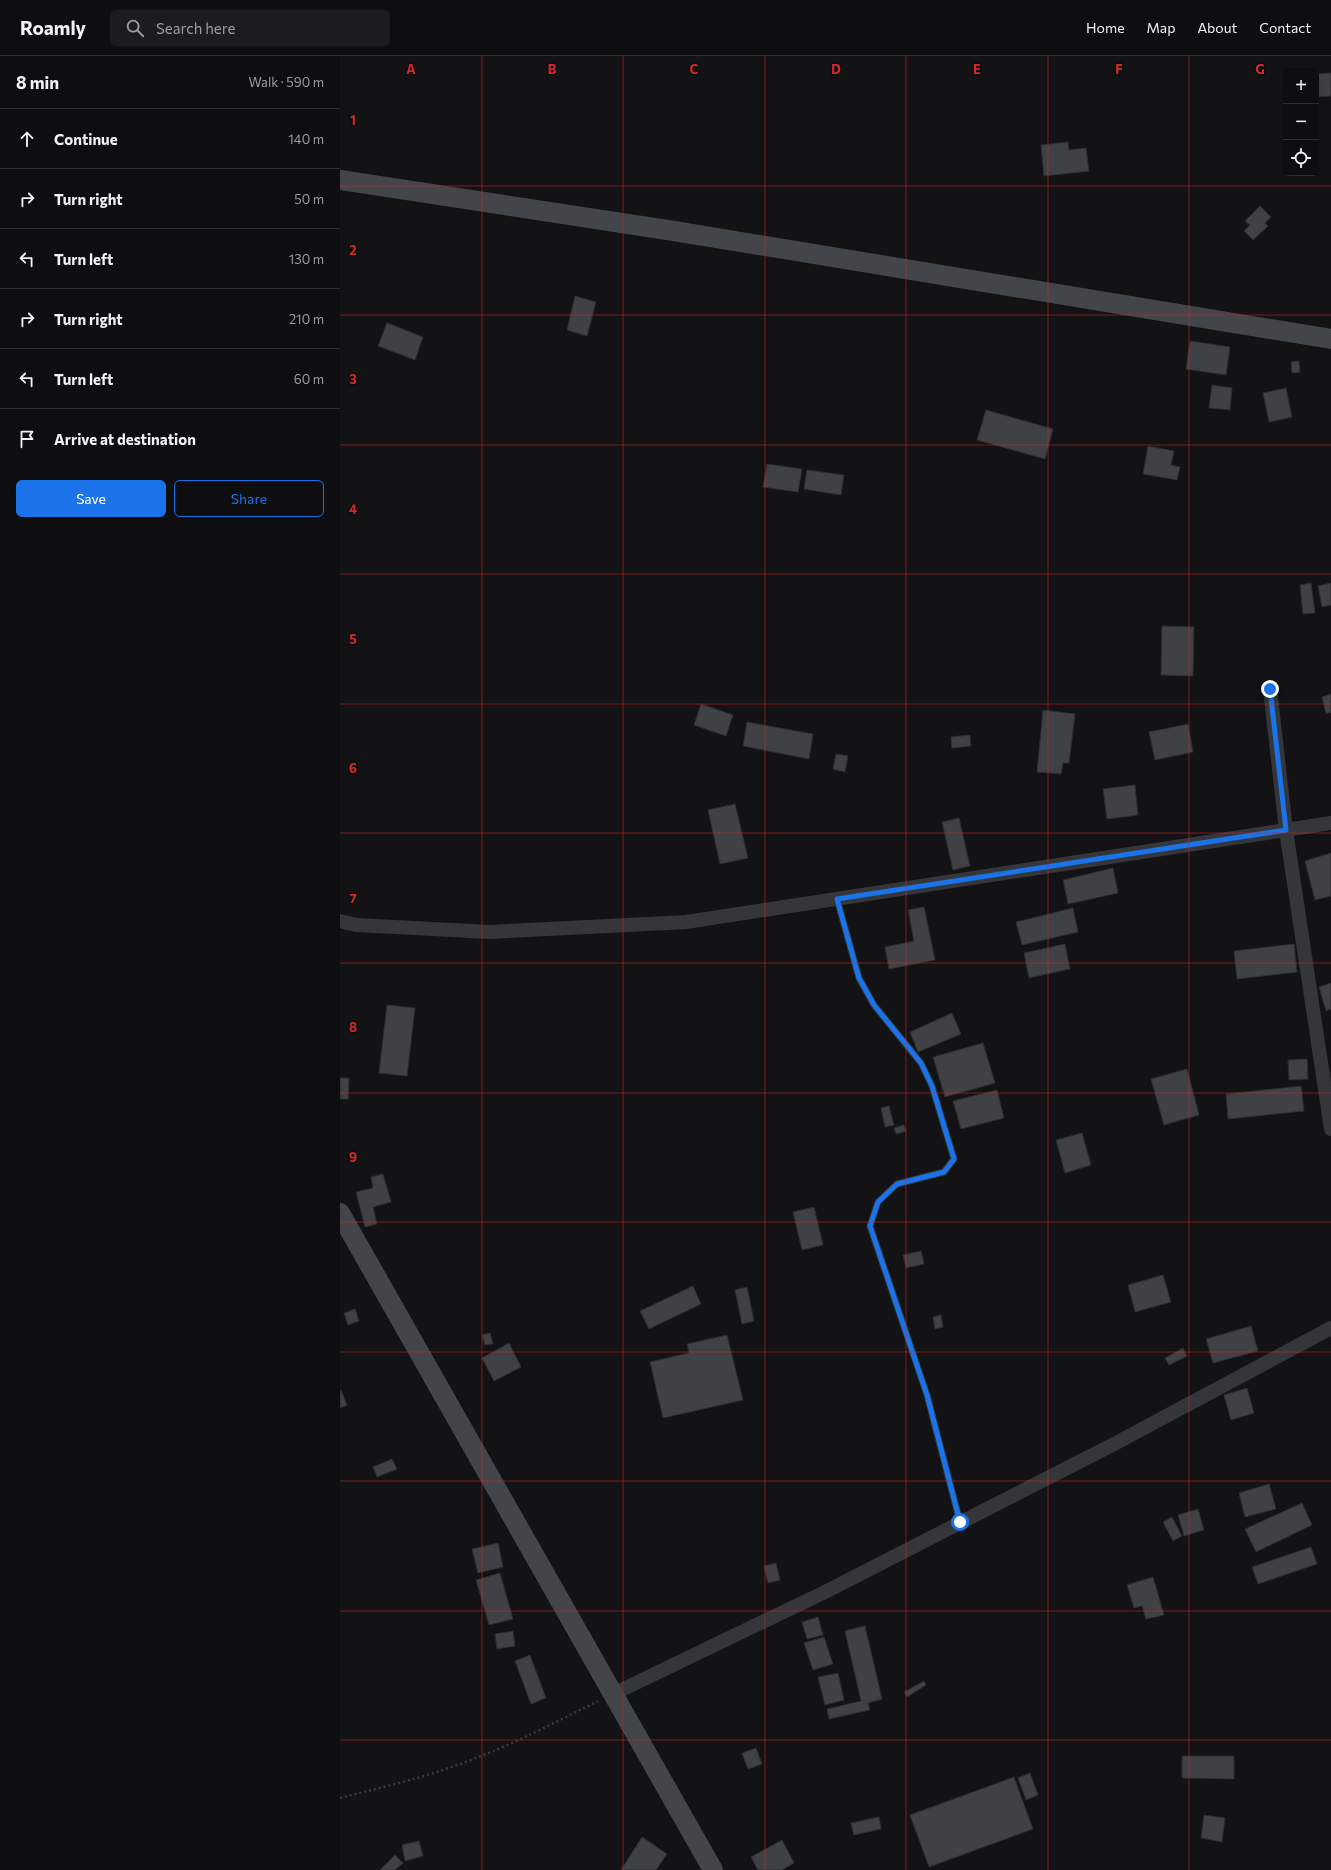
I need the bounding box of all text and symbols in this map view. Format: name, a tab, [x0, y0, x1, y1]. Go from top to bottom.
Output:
search box	[110, 10, 390, 46]
text: Roamly	[20, 16, 86, 39]
icon: search	[124, 17, 146, 39]
text: Search here	[156, 19, 235, 37]
text: Home	[1086, 19, 1125, 36]
text: Map	[1147, 19, 1175, 36]
text: About	[1197, 19, 1237, 36]
text: Contact	[1259, 19, 1311, 36]
text: A	[406, 61, 416, 77]
text: B	[548, 61, 557, 77]
text: C	[690, 61, 699, 77]
text: D	[831, 61, 841, 77]
text: E	[973, 61, 981, 77]
text: F	[1115, 61, 1123, 77]
text: G	[1255, 61, 1265, 77]
map controls	[1283, 68, 1319, 176]
button: +	[1283, 68, 1319, 104]
text: 8 min	[16, 72, 59, 93]
text: Walk · 590 m	[249, 74, 324, 90]
button: −	[1283, 104, 1319, 140]
text: 1	[350, 112, 356, 128]
icon: ahead	[16, 128, 38, 150]
text: Continue	[54, 130, 118, 148]
text: 140 m	[288, 131, 324, 147]
button: locate	[1283, 140, 1319, 176]
icon: right	[16, 188, 38, 210]
text: Turn right	[54, 190, 123, 208]
text: 50 m	[294, 191, 324, 207]
text: 2	[349, 242, 357, 258]
icon: left	[16, 248, 38, 270]
text: Turn left	[54, 250, 113, 268]
text: 130 m	[289, 251, 324, 267]
icon: right	[16, 308, 38, 330]
text: Turn right	[54, 310, 123, 328]
text: 210 m	[289, 311, 324, 327]
icon: left	[16, 368, 38, 390]
text: Turn left	[54, 370, 113, 388]
text: 60 m	[294, 371, 324, 387]
text: 3	[349, 371, 357, 387]
icon: arrive	[16, 428, 38, 450]
text: Arrive at destination	[54, 430, 196, 448]
button: Save	[16, 480, 166, 517]
button: Share	[174, 480, 324, 517]
text: 4	[349, 501, 357, 517]
text: 5	[349, 631, 357, 647]
route end	[1261, 680, 1279, 698]
text: 6	[349, 760, 357, 776]
text: 7	[349, 890, 357, 906]
text: 8	[349, 1019, 357, 1035]
text: 9	[349, 1149, 357, 1165]
route start	[951, 1513, 969, 1531]

